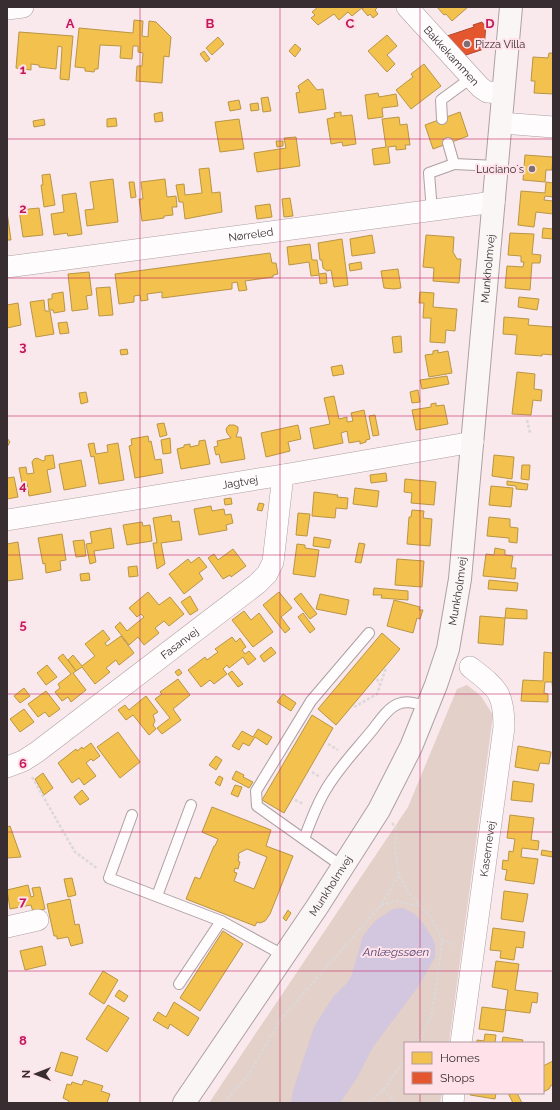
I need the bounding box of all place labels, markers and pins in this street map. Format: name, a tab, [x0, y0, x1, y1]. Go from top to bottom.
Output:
place label: Pizza Villa	[475, 38, 525, 51]
marker: Pizza Villa	[462, 39, 472, 49]
place label: Luciano´s	[476, 163, 524, 176]
marker: Luciano´s	[527, 164, 537, 174]

